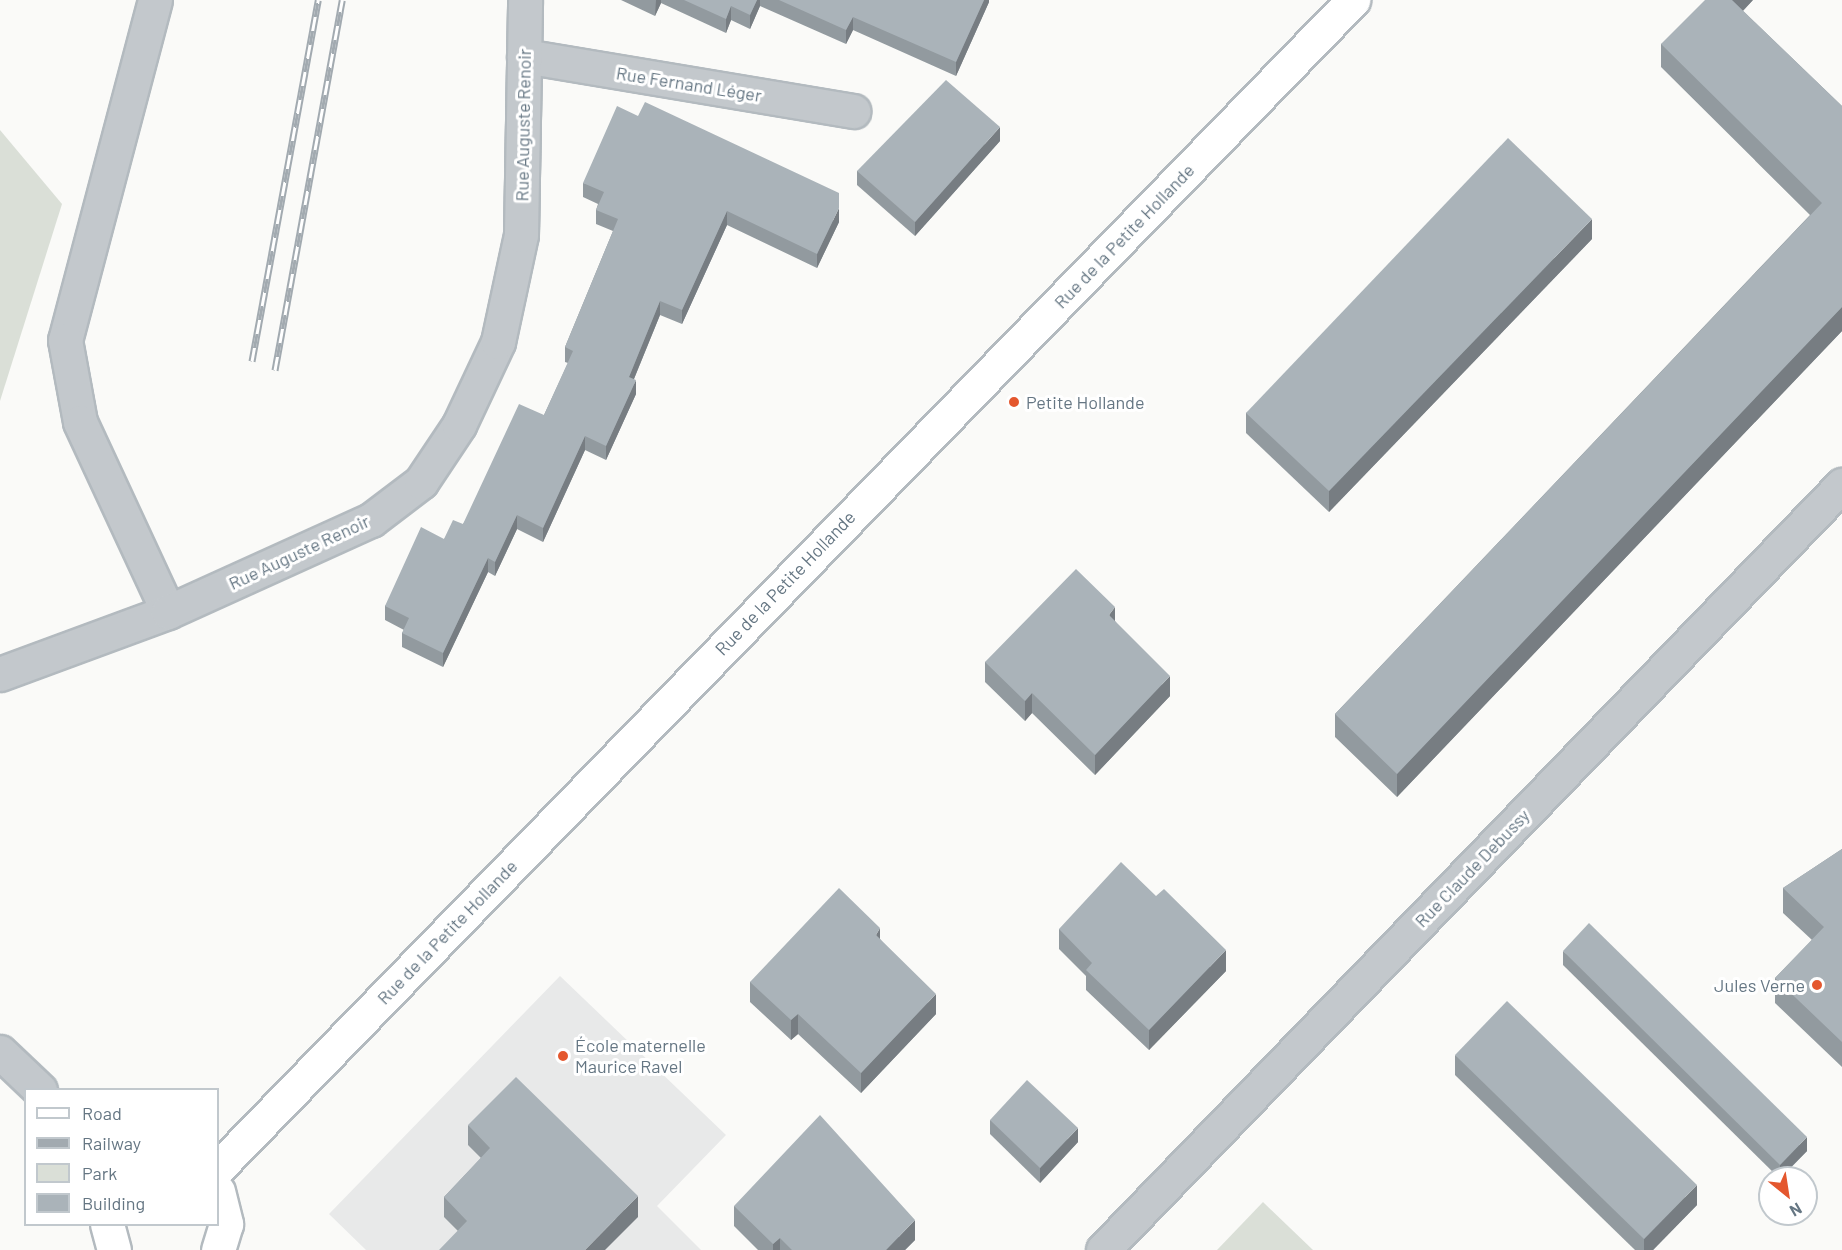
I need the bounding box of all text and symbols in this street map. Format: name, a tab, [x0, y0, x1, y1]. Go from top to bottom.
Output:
street label: Rue Auguste Renoir	[511, 48, 535, 202]
street label: Rue Fernand Léger	[615, 62, 763, 106]
street label: Rue de la Petite Hollande	[1049, 159, 1199, 313]
place label: Petite Hollande	[1026, 391, 1144, 413]
marker: Petite Hollande	[1007, 395, 1021, 409]
street label: Rue de la Petite Hollande	[710, 506, 860, 660]
street label: Rue Auguste Renoir	[225, 510, 373, 594]
street label: Rue Claude Debussy	[1410, 804, 1534, 932]
street label: Rue de la Petite Hollande	[372, 855, 522, 1009]
place label: Jules Verne	[1714, 974, 1805, 996]
marker: Jules Verne	[1810, 978, 1824, 992]
place label: École maternelle Maurice Ravel	[575, 1035, 706, 1078]
marker: École maternelle Maurice Ravel	[556, 1049, 570, 1063]
legend	[24, 1088, 219, 1226]
text: Road	[82, 1102, 122, 1124]
text: Railway	[82, 1132, 141, 1154]
text: Park	[82, 1162, 117, 1184]
north arrow	[1758, 1166, 1818, 1226]
text: Building	[82, 1192, 145, 1214]
text: N	[1787, 1199, 1806, 1221]

